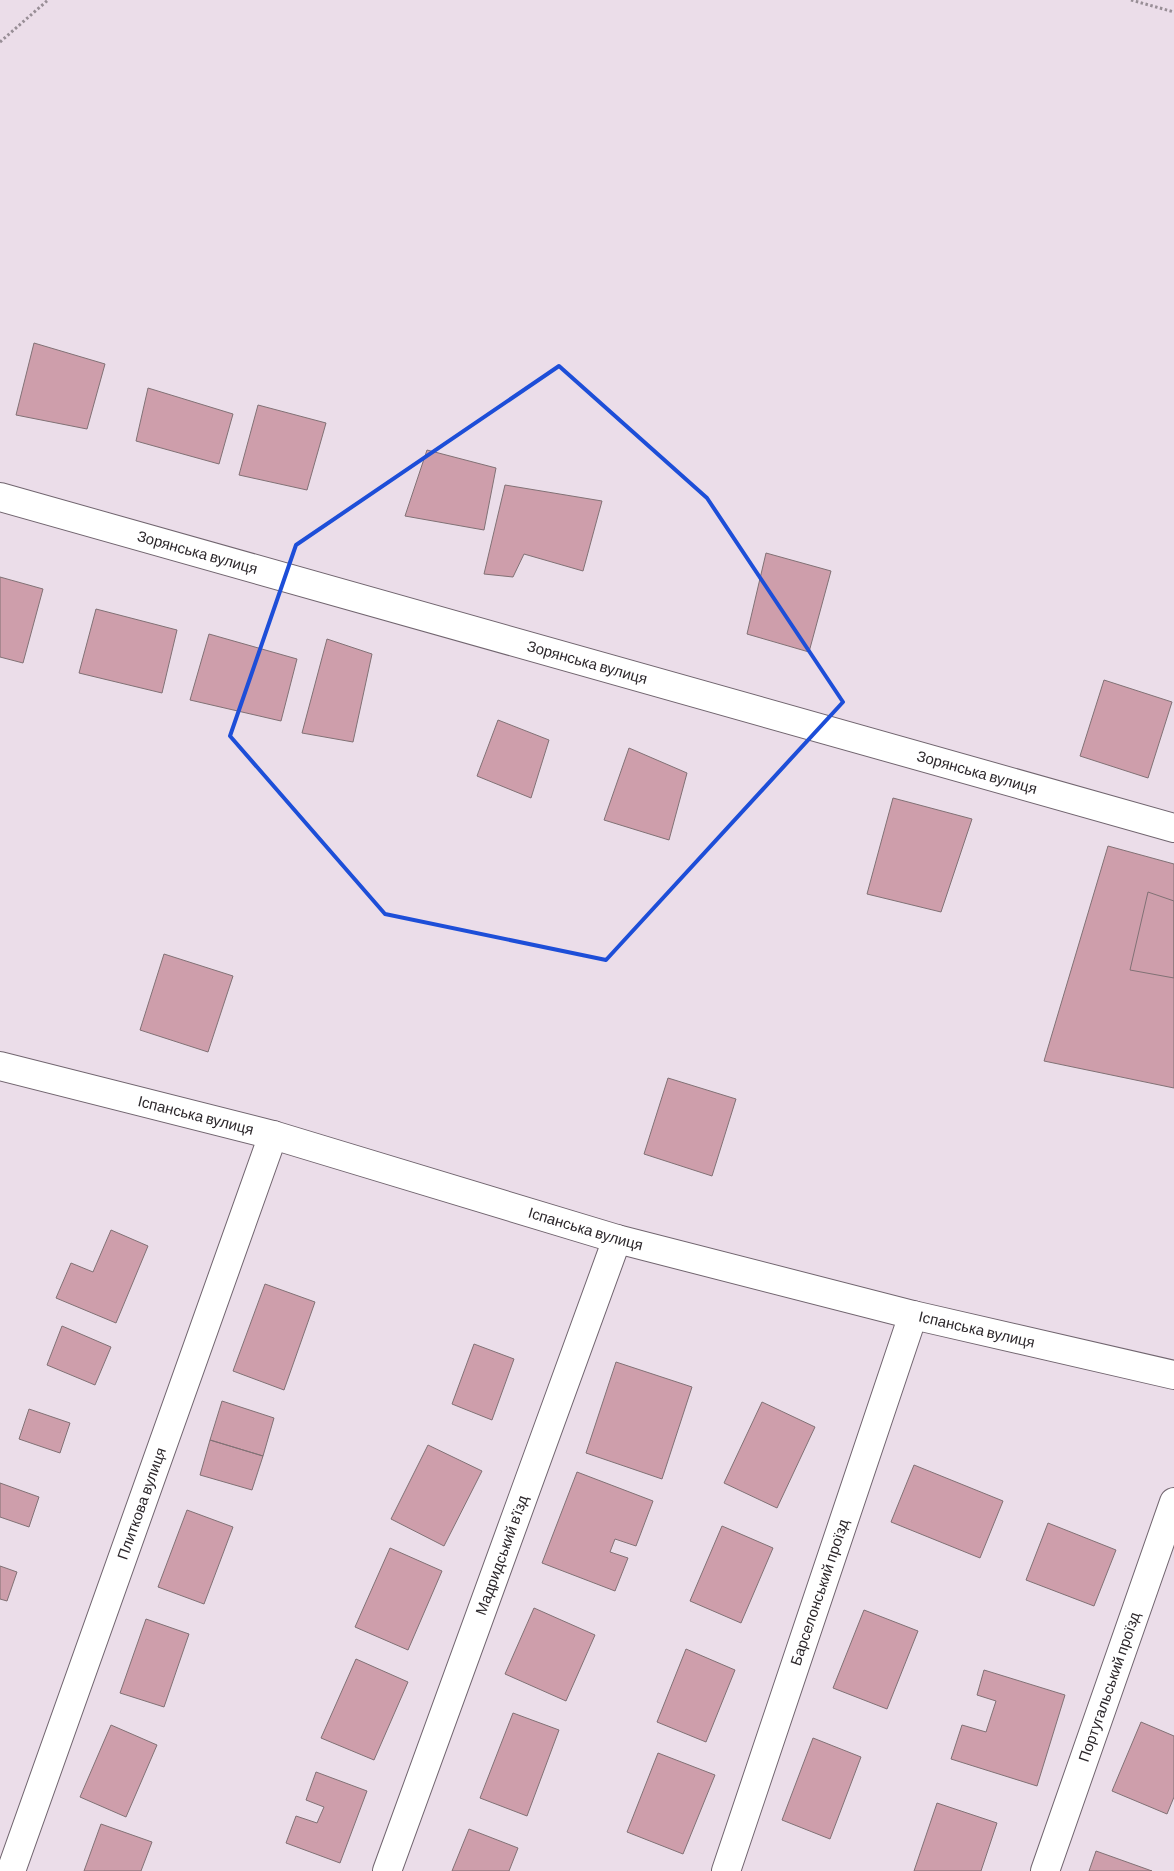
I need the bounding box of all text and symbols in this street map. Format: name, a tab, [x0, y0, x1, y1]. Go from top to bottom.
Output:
street label: Зорянська вулиця	[135, 526, 260, 577]
street label: Зорянська вулиця	[525, 636, 650, 687]
street label: Зорянська вулиця	[915, 746, 1039, 797]
street label: Іспанська вулиця	[136, 1091, 256, 1138]
street label: Іспанська вулиця	[526, 1203, 645, 1253]
street label: Іспанська вулиця	[917, 1307, 1037, 1351]
street label: Плиткова вулиця	[113, 1445, 169, 1562]
street label: Мадридський в'їзд	[471, 1492, 531, 1617]
street label: Барселонський проїзд	[786, 1516, 852, 1668]
street label: Португальський проїзд	[1074, 1609, 1143, 1764]

